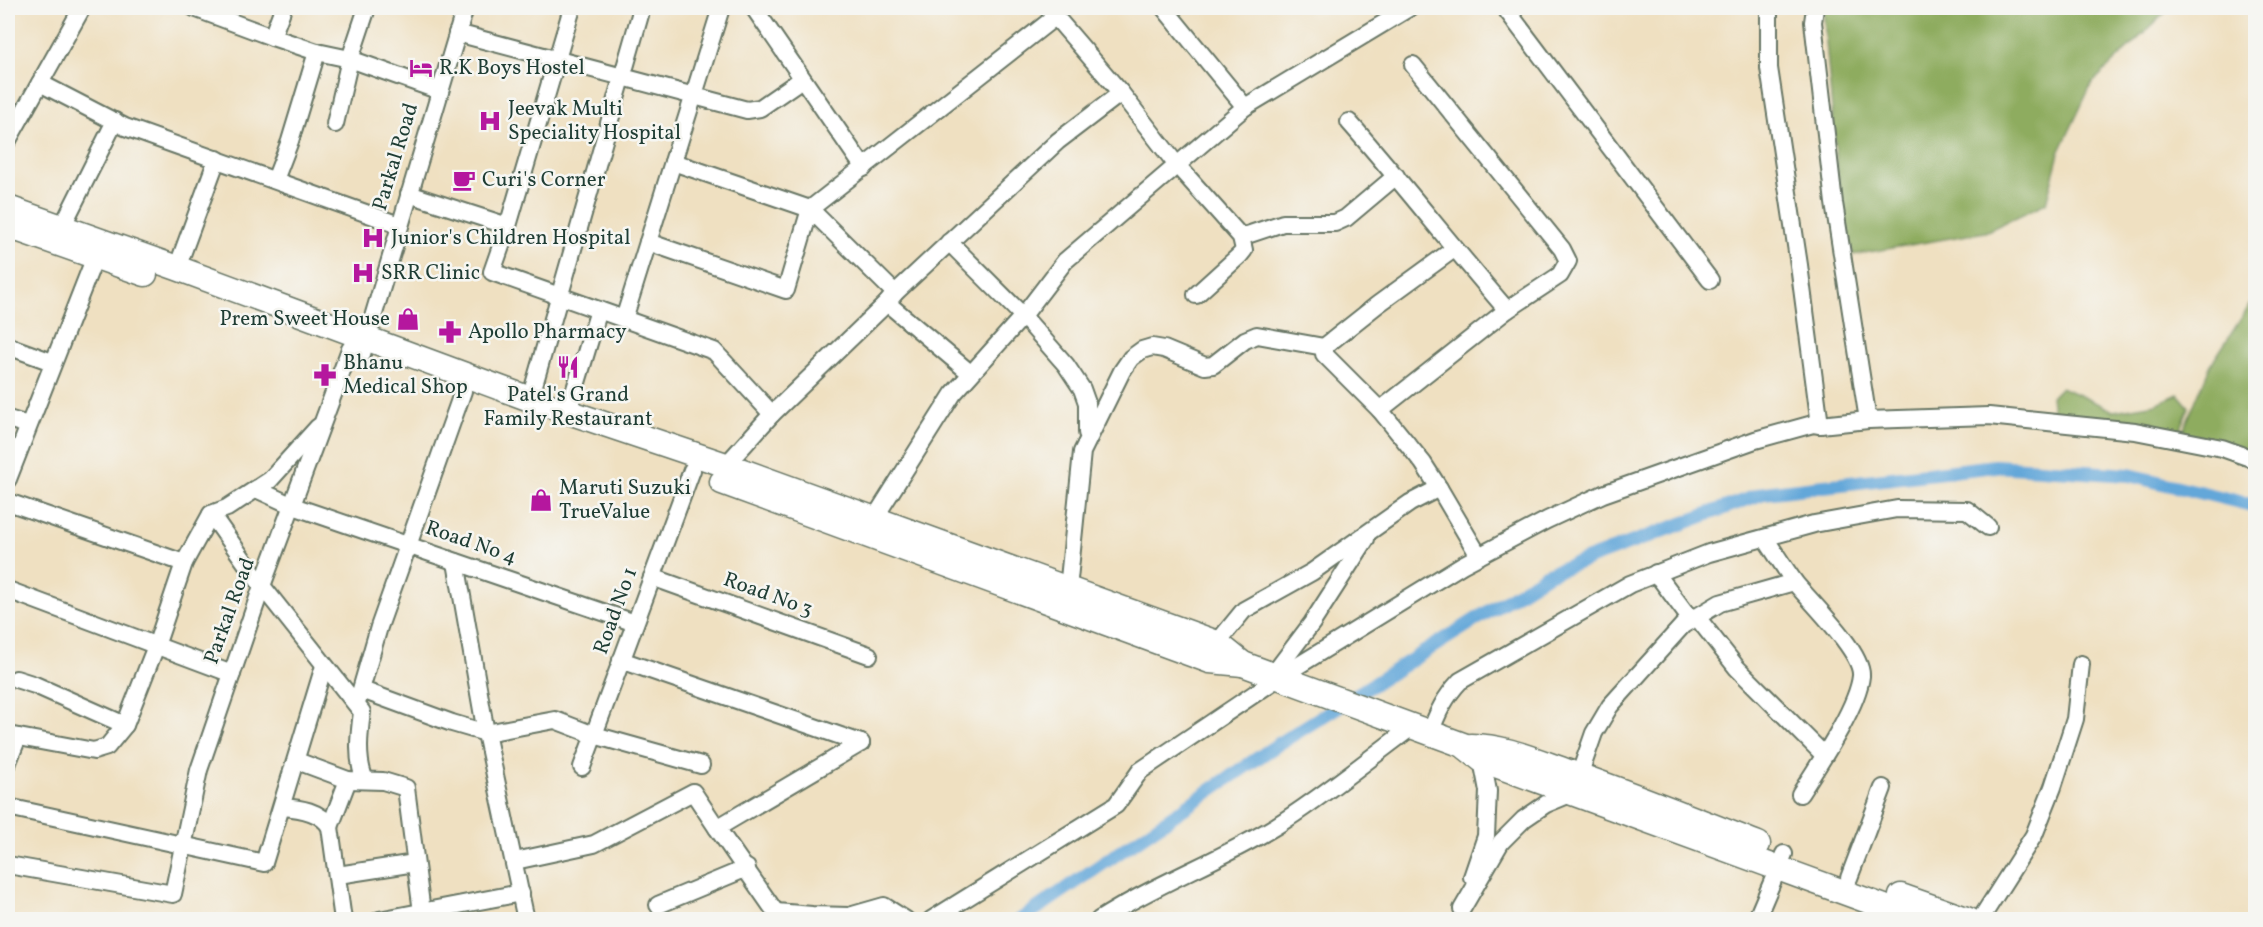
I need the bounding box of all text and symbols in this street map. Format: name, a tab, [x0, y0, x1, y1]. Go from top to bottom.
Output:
place label: R.K Boys Hostel	[439, 54, 585, 83]
hotel icon: R.K Boys Hostel	[408, 55, 434, 81]
place label: Jeevak Multi Speciality Hospital	[508, 95, 681, 148]
street label: Parkal Road	[366, 100, 426, 214]
hospital icon: Jeevak Multi Speciality Hospital	[477, 108, 503, 134]
place label: Curi's Corner	[482, 166, 606, 195]
cafe icon: Curi's Corner	[451, 167, 477, 193]
place label: Junior's Children Hospital	[391, 224, 631, 253]
hospital icon: Junior's Children Hospital	[360, 225, 386, 251]
place label: SRR Clinic	[381, 259, 480, 288]
hospital icon: SRR Clinic	[350, 260, 376, 286]
place label: Prem Sweet House	[219, 305, 390, 334]
shop icon: Prem Sweet House	[395, 306, 421, 332]
place label: Apollo Pharmacy	[468, 318, 627, 347]
pharmacy icon: Apollo Pharmacy	[437, 319, 463, 345]
place label: Bhanu Medical Shop	[343, 349, 468, 402]
restaurant icon: Patel's Grand Family Restaurant	[555, 354, 581, 380]
pharmacy icon: Bhanu Medical Shop	[312, 362, 338, 388]
place label: Patel's Grand Family Restaurant	[483, 381, 653, 434]
place label: Maruti Suzuki TrueValue	[559, 474, 691, 527]
shop icon: Maruti Suzuki TrueValue	[528, 487, 554, 513]
street label: Road No 4	[421, 514, 521, 572]
street label: Parkal Road	[197, 554, 263, 668]
street label: Road No 1	[587, 563, 645, 659]
street label: Road No 3	[719, 565, 817, 625]

